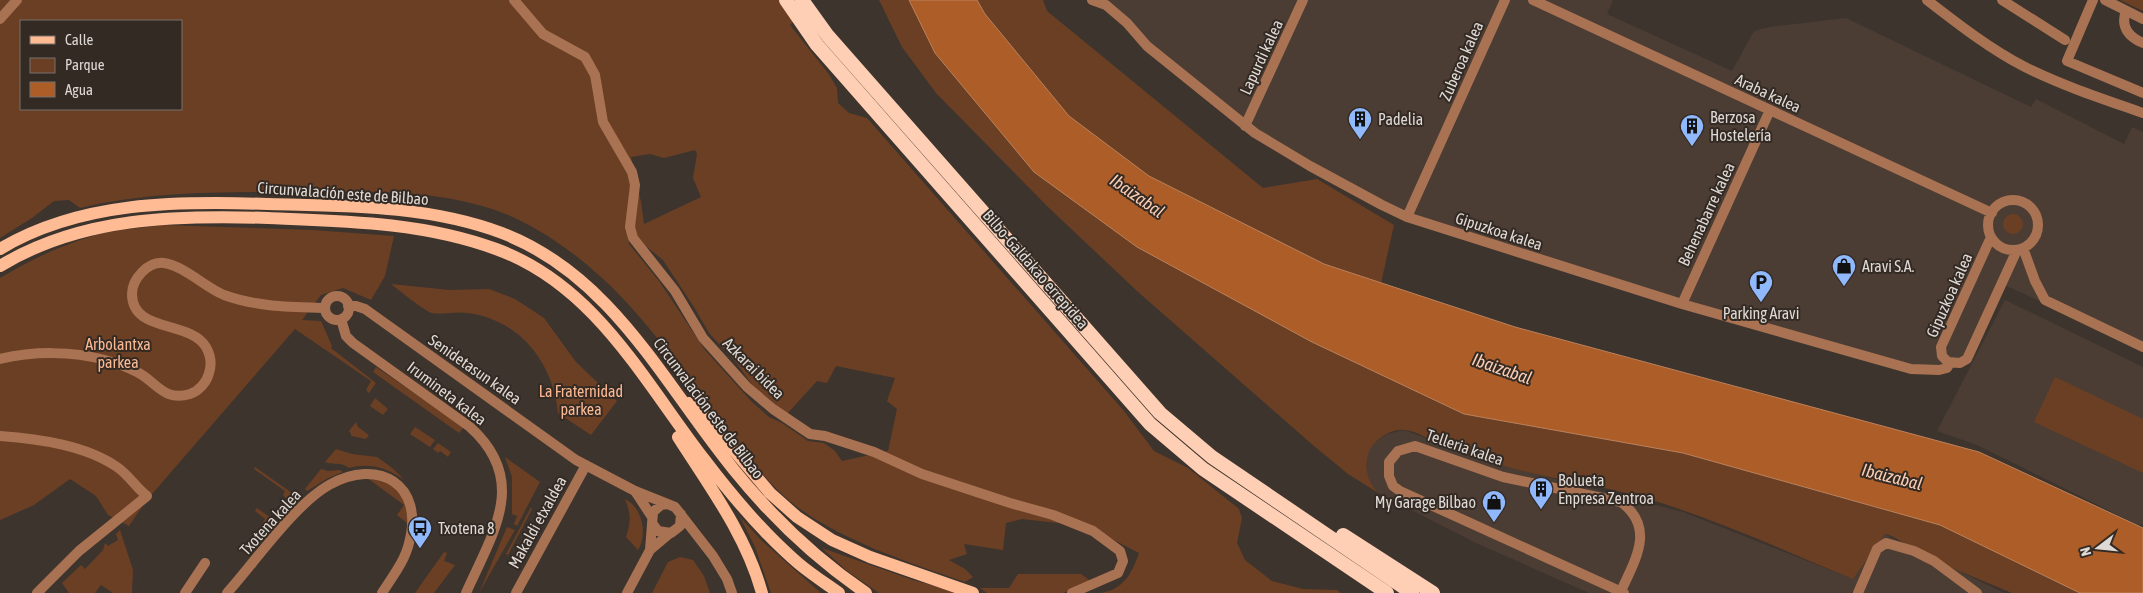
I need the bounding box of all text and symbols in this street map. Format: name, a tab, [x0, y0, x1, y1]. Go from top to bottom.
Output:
street label: Lapurdi kalea	[1236, 17, 1287, 98]
street label: Zuberoa kalea	[1436, 19, 1486, 103]
legend	[20, 20, 182, 110]
text: Calle	[65, 31, 94, 48]
text: Parque	[65, 56, 105, 73]
street label: Araba kalea	[1732, 70, 1804, 116]
text: Agua	[65, 81, 93, 98]
building icon: Padelia	[1347, 106, 1373, 140]
place label: Berzosa Hostelería	[1710, 108, 1771, 144]
place label: Padelia	[1378, 110, 1423, 128]
building icon: Berzosa Hostelería	[1679, 113, 1705, 147]
street label: Behenabarre kalea	[1674, 159, 1738, 269]
water label: Ibaizabal	[1106, 169, 1169, 222]
street label: Circunvalación este de Bilbao	[257, 178, 429, 208]
street label: Bilbo-Galdakao errepidea	[979, 206, 1092, 333]
street label: Gipuzkoa kalea	[1453, 208, 1545, 254]
street label: Gipuzkoa kalea	[1922, 250, 1977, 340]
shop icon: Aravi S.A.	[1831, 253, 1857, 287]
place label: Aravi S.A.	[1862, 257, 1915, 275]
parking icon: Parking Aravi	[1748, 269, 1774, 303]
place label: Parking Aravi	[1723, 304, 1799, 323]
street label: Senidetasun kalea	[425, 330, 525, 408]
street label: Circunvalación este de Bilbao	[650, 334, 768, 482]
street label: Azkarai bidea	[720, 334, 788, 402]
park label: Arbolantxa parkea	[85, 335, 151, 372]
water label: Ibaizabal	[1469, 349, 1535, 389]
street label: Irumineta kalea	[404, 357, 490, 429]
park label: La Fraternidad parkea	[539, 382, 623, 419]
street label: Telleria kalea	[1424, 425, 1506, 469]
water label: Ibaizabal	[1860, 459, 1925, 494]
place label: Bolueta Enpresa Zentroa	[1558, 471, 1654, 508]
street label: Makaldi etxaldea	[504, 473, 570, 571]
building icon: Bolueta Enpresa Zentroa	[1528, 476, 1554, 510]
street label: Txotena kalea	[236, 485, 304, 559]
shop icon: My Garage Bilbao	[1481, 489, 1507, 523]
place label: My Garage Bilbao	[1375, 493, 1476, 512]
bus stop icon: Txotena 8	[407, 515, 433, 549]
place label: Txotena 8	[438, 519, 495, 537]
north arrow	[2073, 523, 2123, 573]
text: N	[2077, 545, 2094, 558]

